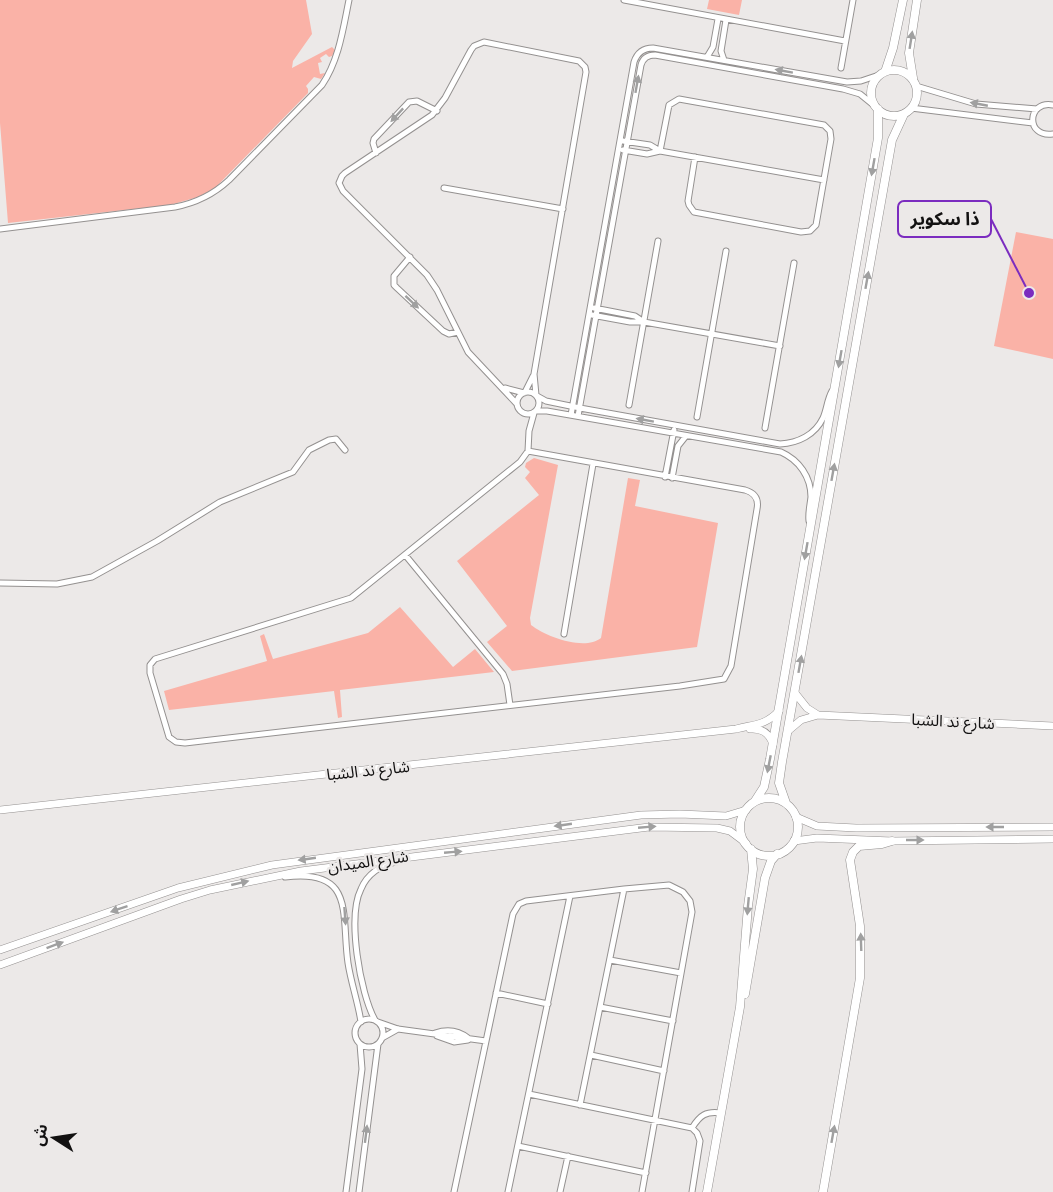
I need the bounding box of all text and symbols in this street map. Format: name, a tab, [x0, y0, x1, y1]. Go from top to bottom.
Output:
one-way arrow	[906, 30, 915, 49]
one-way arrow	[774, 66, 793, 75]
one-way arrow	[633, 74, 642, 93]
one-way arrow	[969, 98, 988, 108]
one-way arrow	[390, 107, 404, 121]
one-way arrow	[868, 157, 877, 176]
callout: ذا سكوير	[898, 201, 991, 237]
text: ذا سكوير	[910, 208, 979, 230]
one-way arrow	[863, 270, 872, 289]
one-way arrow	[404, 295, 419, 308]
one-way arrow	[835, 350, 844, 369]
one-way arrow	[635, 415, 654, 424]
one-way arrow	[829, 462, 838, 481]
one-way arrow	[801, 542, 810, 561]
one-way arrow	[795, 654, 804, 673]
street label: شارع ند الشبا	[911, 710, 995, 736]
one-way arrow	[764, 754, 773, 773]
street label: شارع ند الشبا	[325, 757, 411, 787]
one-way arrow	[554, 821, 573, 830]
one-way arrow	[637, 822, 656, 832]
one-way arrow	[985, 822, 1004, 832]
one-way arrow	[906, 836, 925, 845]
street label: شارع الميدان	[326, 846, 410, 880]
one-way arrow	[444, 847, 463, 857]
one-way arrow	[298, 855, 317, 864]
one-way arrow	[231, 878, 249, 888]
one-way arrow	[743, 897, 753, 916]
one-way arrow	[110, 904, 128, 914]
one-way arrow	[340, 907, 350, 926]
one-way arrow	[856, 932, 865, 951]
one-way arrow	[46, 939, 64, 949]
north arrow	[24, 1108, 84, 1168]
text: ش	[28, 1122, 51, 1148]
one-way arrow	[361, 1124, 371, 1143]
one-way arrow	[829, 1125, 838, 1144]

